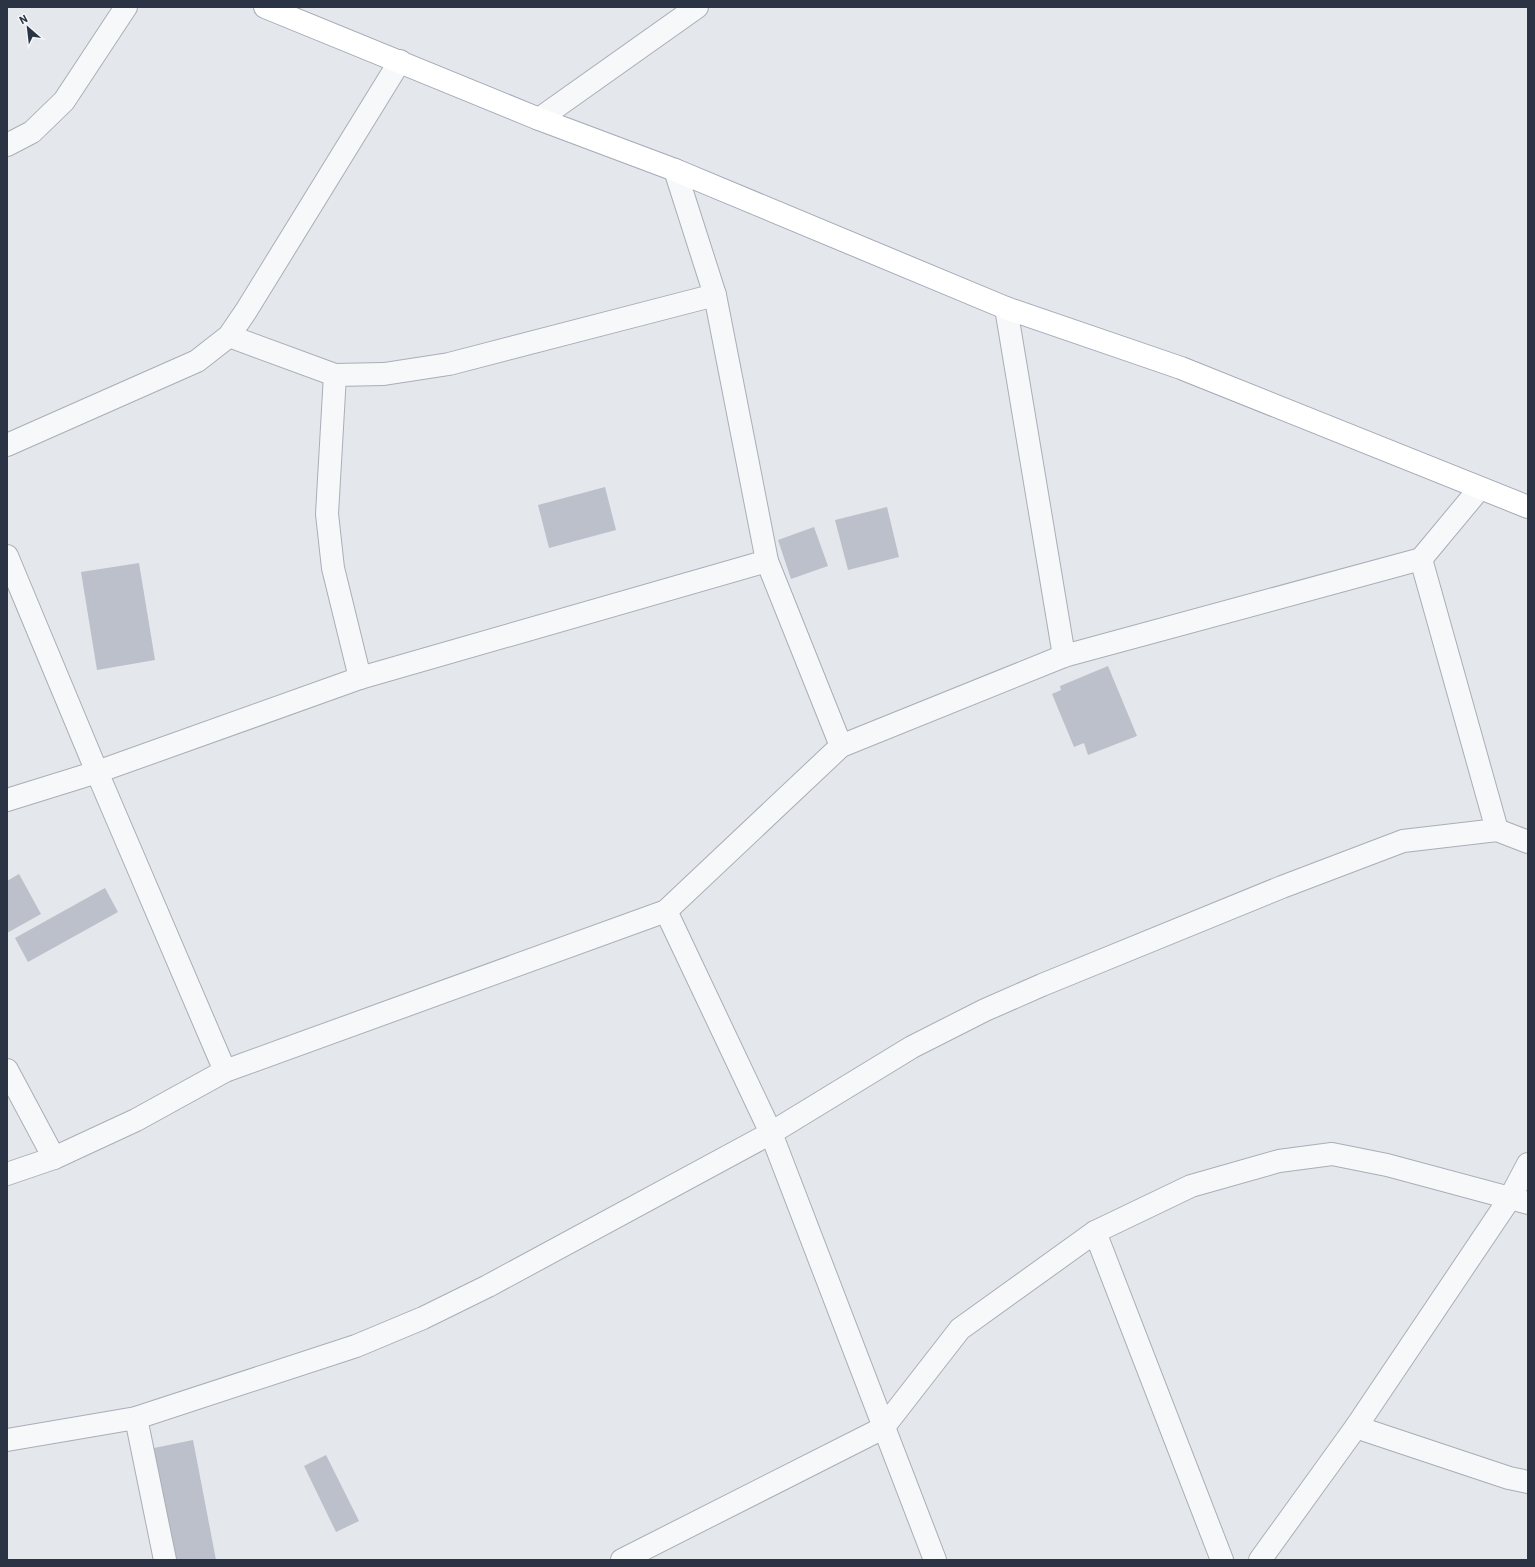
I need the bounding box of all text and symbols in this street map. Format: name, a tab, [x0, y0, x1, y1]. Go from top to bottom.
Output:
north arrow	[8, 8, 48, 48]
text: N	[17, 11, 29, 26]

